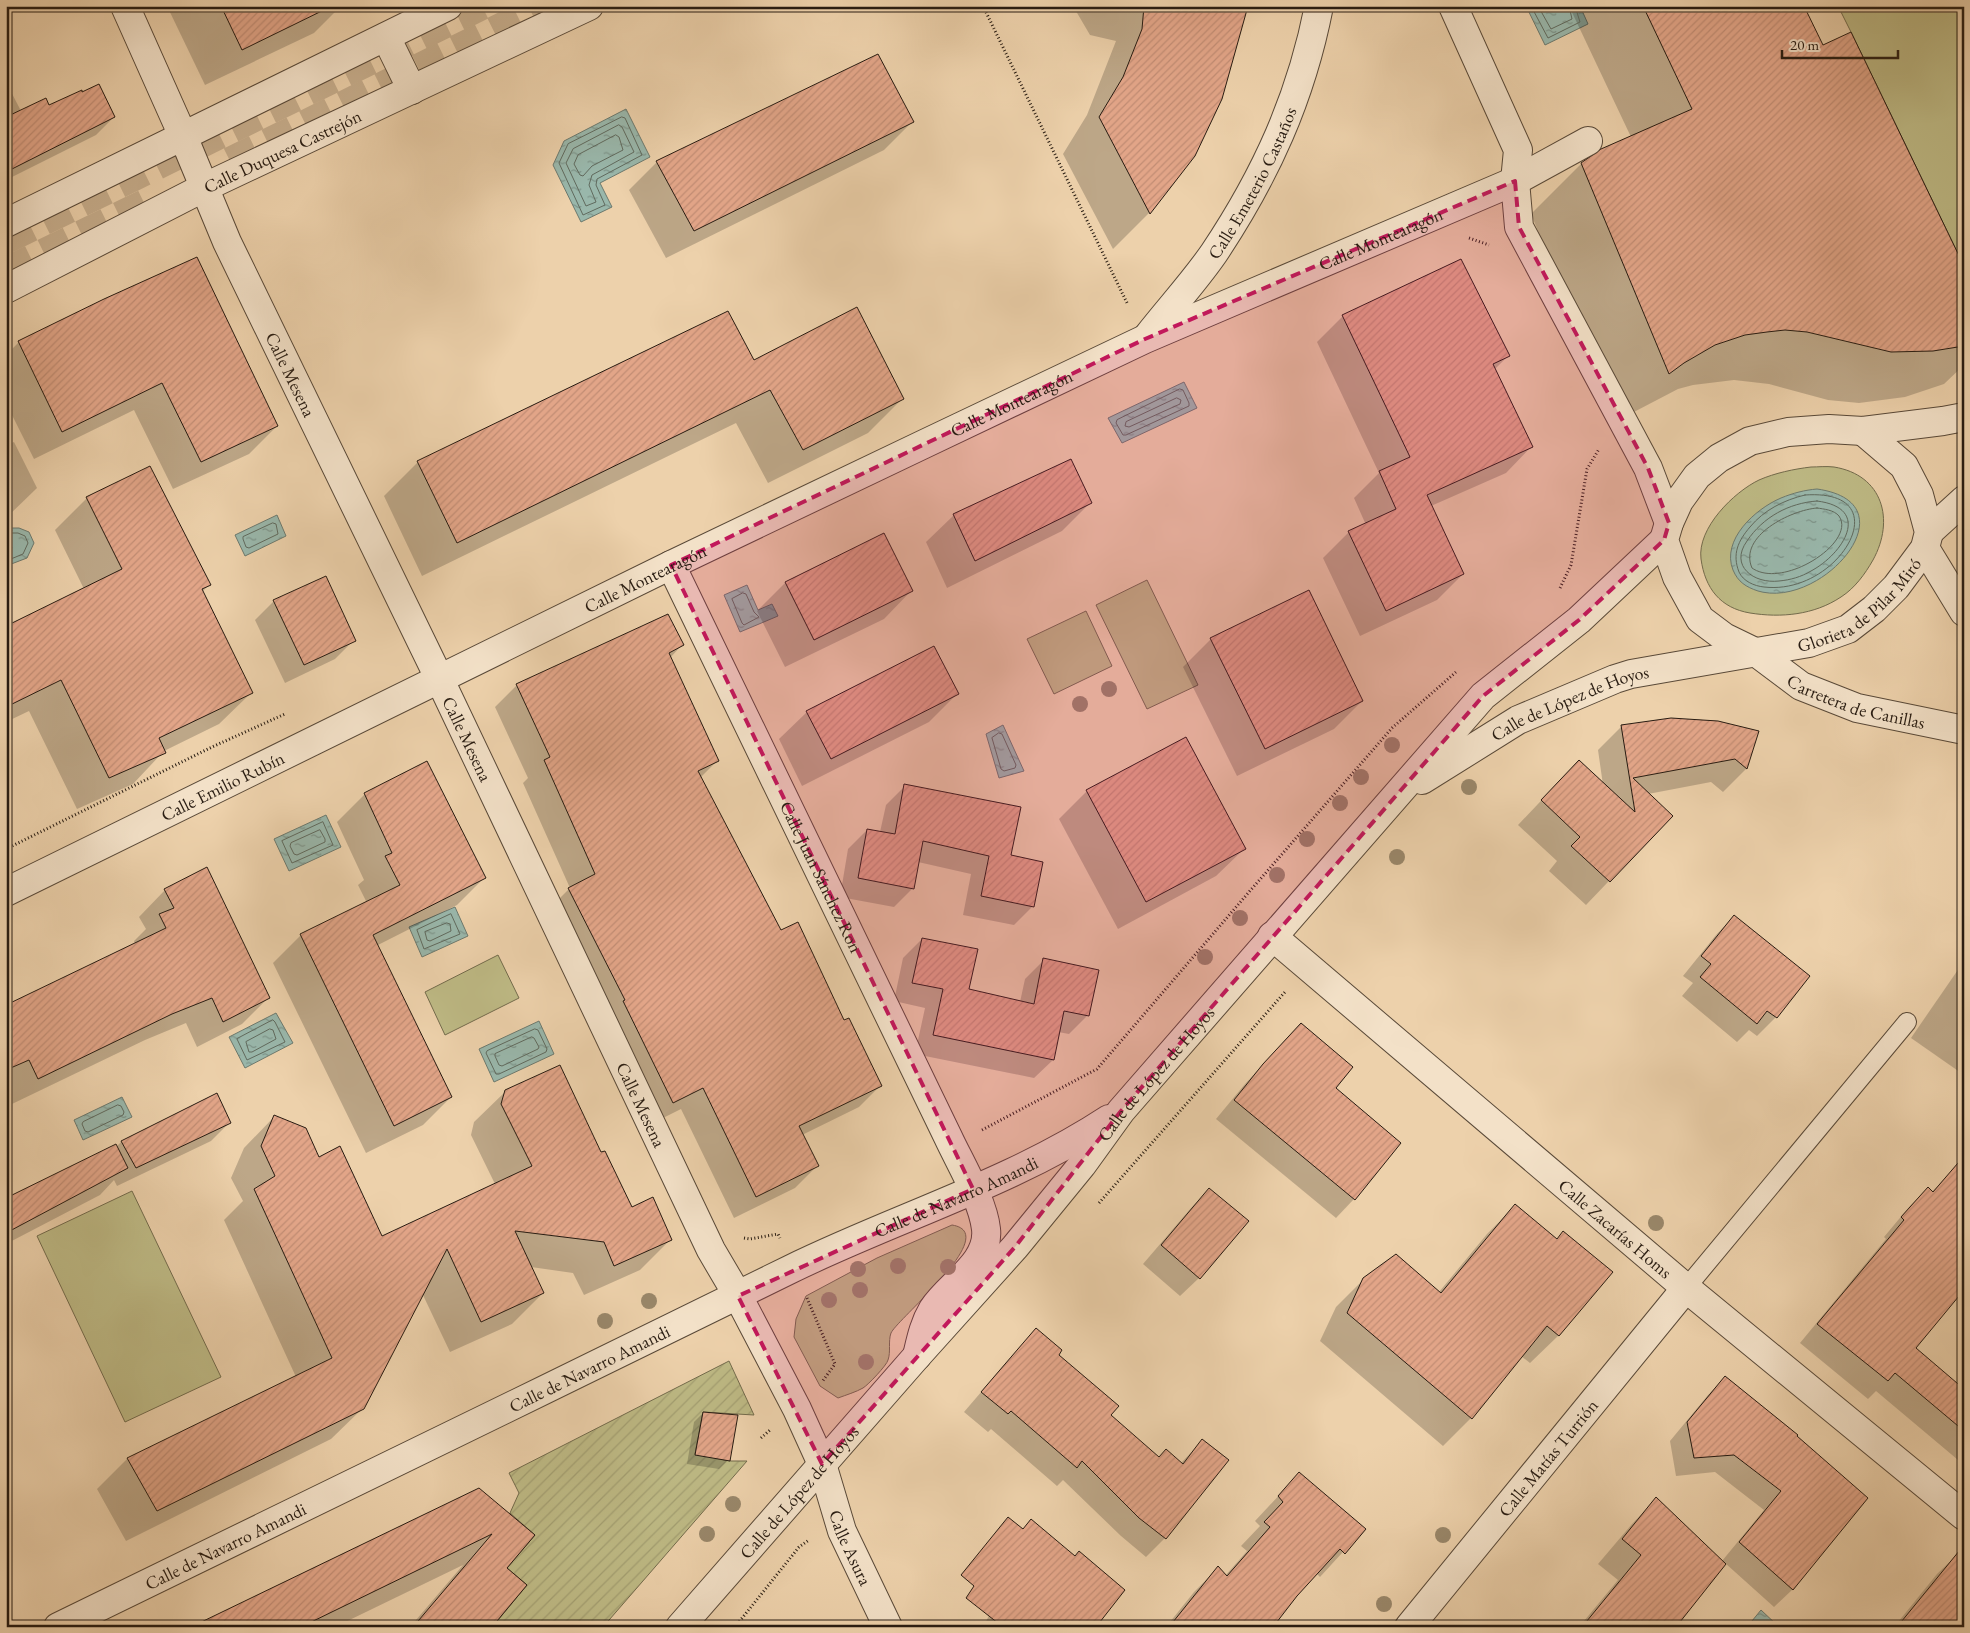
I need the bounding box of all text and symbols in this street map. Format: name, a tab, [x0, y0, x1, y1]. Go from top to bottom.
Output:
scale bar	[1782, 28, 1899, 60]
text: 20 m	[1790, 35, 1819, 54]
street label: Calle Duquesa Castrejón	[200, 103, 365, 198]
street label: Calle Emeterio Castaños	[1202, 103, 1301, 263]
street label: Calle Montearagón	[1315, 202, 1446, 275]
street label: Calle Mesena	[261, 328, 322, 421]
street label: Calle Montearagón	[946, 363, 1077, 442]
street label: Calle Montearagón	[580, 538, 710, 617]
street label: Glorieta de Pilar Miró	[1796, 553, 1926, 656]
street label: Calle de López de Hoyos	[1486, 660, 1651, 746]
street label: Carretera de Canillas	[1783, 668, 1927, 733]
street label: Calle Mesena	[438, 692, 498, 786]
street label: Calle Emilio Rubín	[157, 745, 288, 826]
street label: Calle Juan Sánchez Ron	[775, 797, 868, 956]
street label: Calle de López de Hoyos	[1092, 1001, 1219, 1145]
street label: Calle Mesena	[612, 1058, 672, 1151]
street label: Calle de Navarro Amandi	[871, 1150, 1042, 1242]
street label: Calle Zacarías Homs	[1554, 1173, 1677, 1283]
street label: Calle de Navarro Amandi	[505, 1319, 674, 1417]
street label: Calle Matías Turrión	[1493, 1393, 1603, 1521]
street label: Calle de López de Hoyos	[734, 1420, 863, 1563]
street label: Calle de Navarro Amandi	[141, 1496, 310, 1594]
street label: Calle Asura	[825, 1507, 878, 1590]

